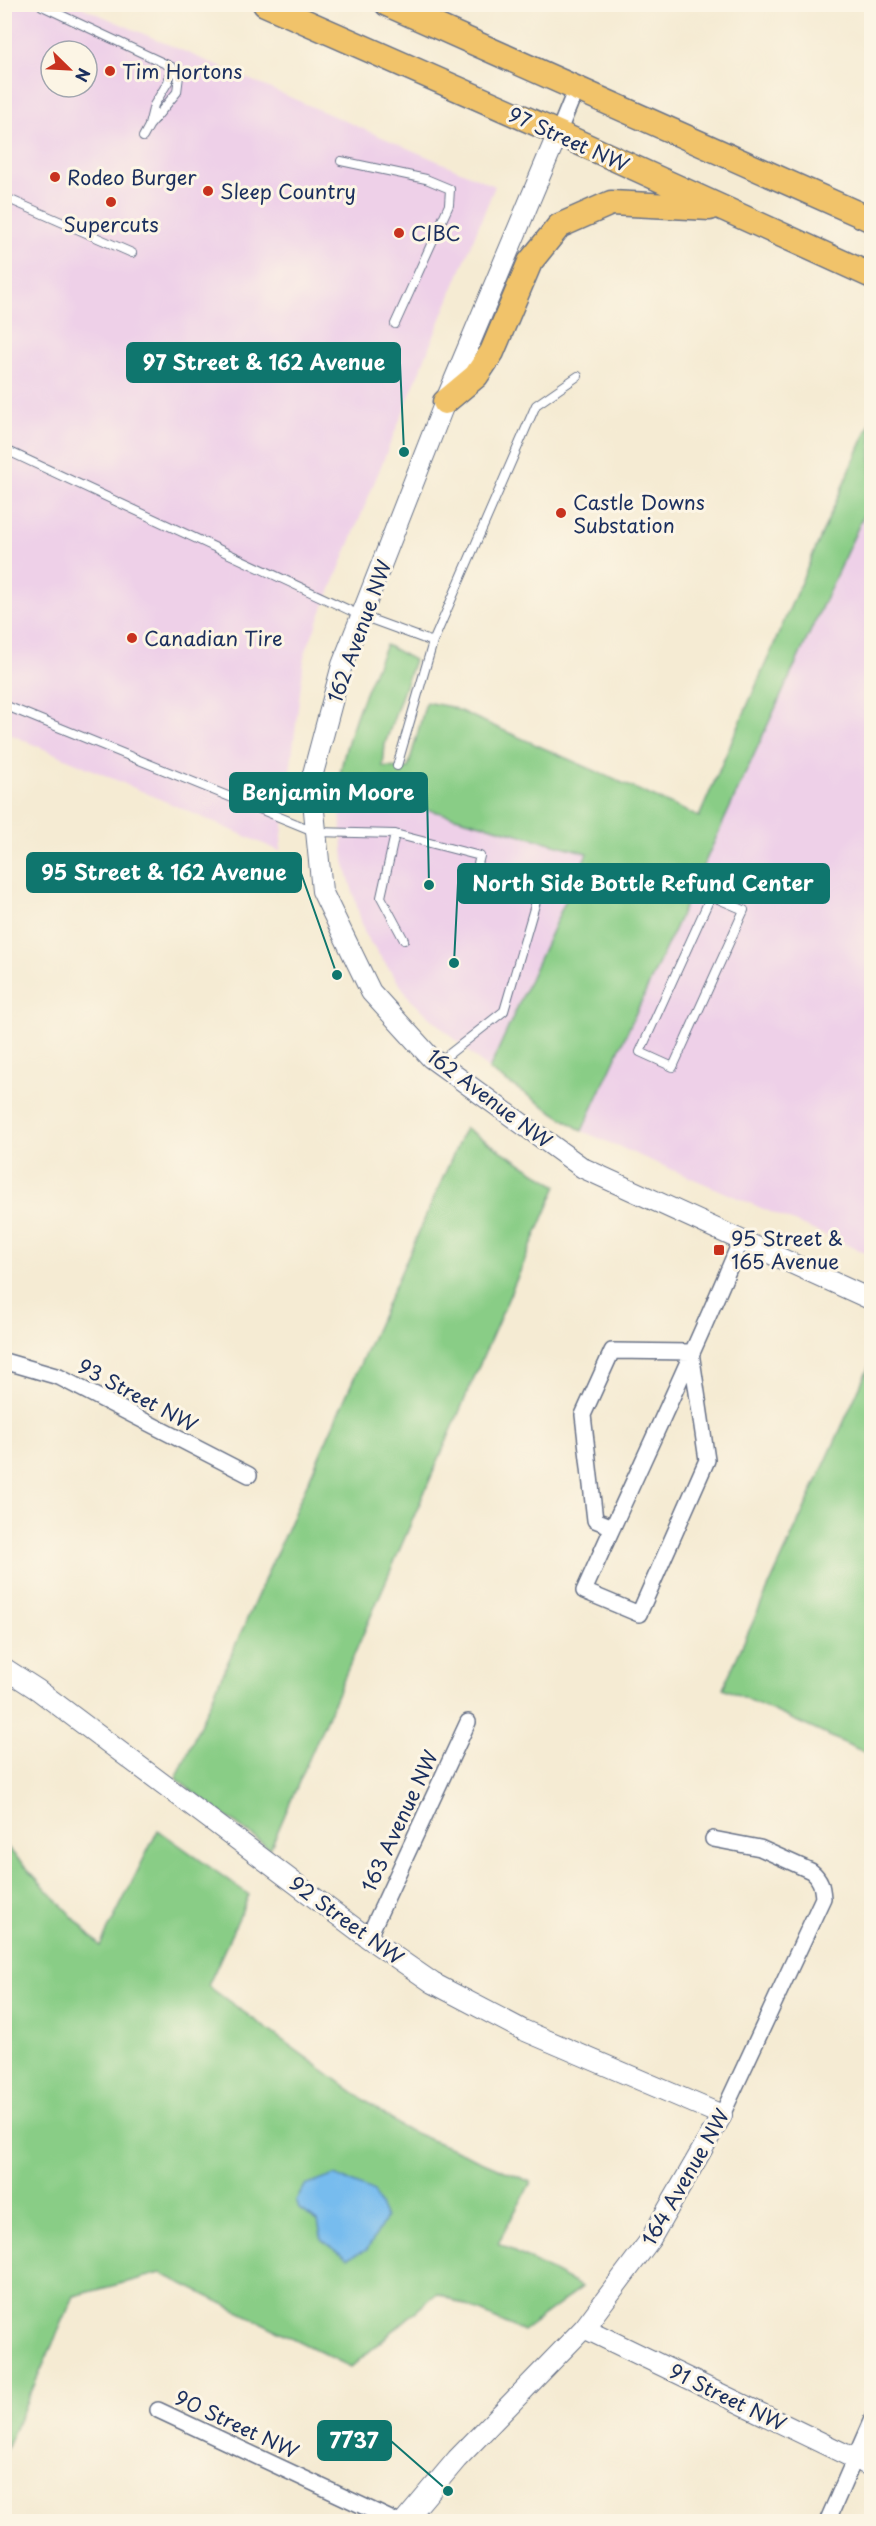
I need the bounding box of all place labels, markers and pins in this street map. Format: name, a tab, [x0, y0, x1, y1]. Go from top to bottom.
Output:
place label: Tim Hortons	[122, 56, 242, 86]
marker: Tim Hortons	[103, 64, 117, 78]
place label: Rodeo Burger	[67, 162, 197, 192]
marker: Rodeo Burger	[48, 170, 62, 184]
place label: Sleep Country	[220, 176, 356, 206]
marker: Sleep Country	[201, 184, 215, 198]
marker: Supercuts	[104, 195, 118, 209]
place label: Supercuts	[63, 209, 159, 239]
place label: CIBC	[411, 218, 461, 248]
marker: CIBC	[392, 226, 406, 240]
callout: 97 Street & 162 Avenue	[127, 343, 400, 382]
place label: Castle Downs Substation	[573, 487, 705, 540]
marker: Castle Downs Substation	[554, 506, 568, 520]
place label: Canadian Tire	[144, 623, 283, 653]
marker: Canadian Tire	[125, 631, 139, 645]
callout: Benjamin Moore	[230, 773, 427, 812]
callout: 95 Street & 162 Avenue	[27, 853, 301, 892]
callout: North Side Bottle Refund Center	[458, 864, 829, 903]
place label: 95 Street & 165 Avenue	[731, 1223, 843, 1276]
marker: 95 Street & 165 Avenue	[712, 1243, 726, 1257]
callout: 7737	[318, 2421, 391, 2460]

